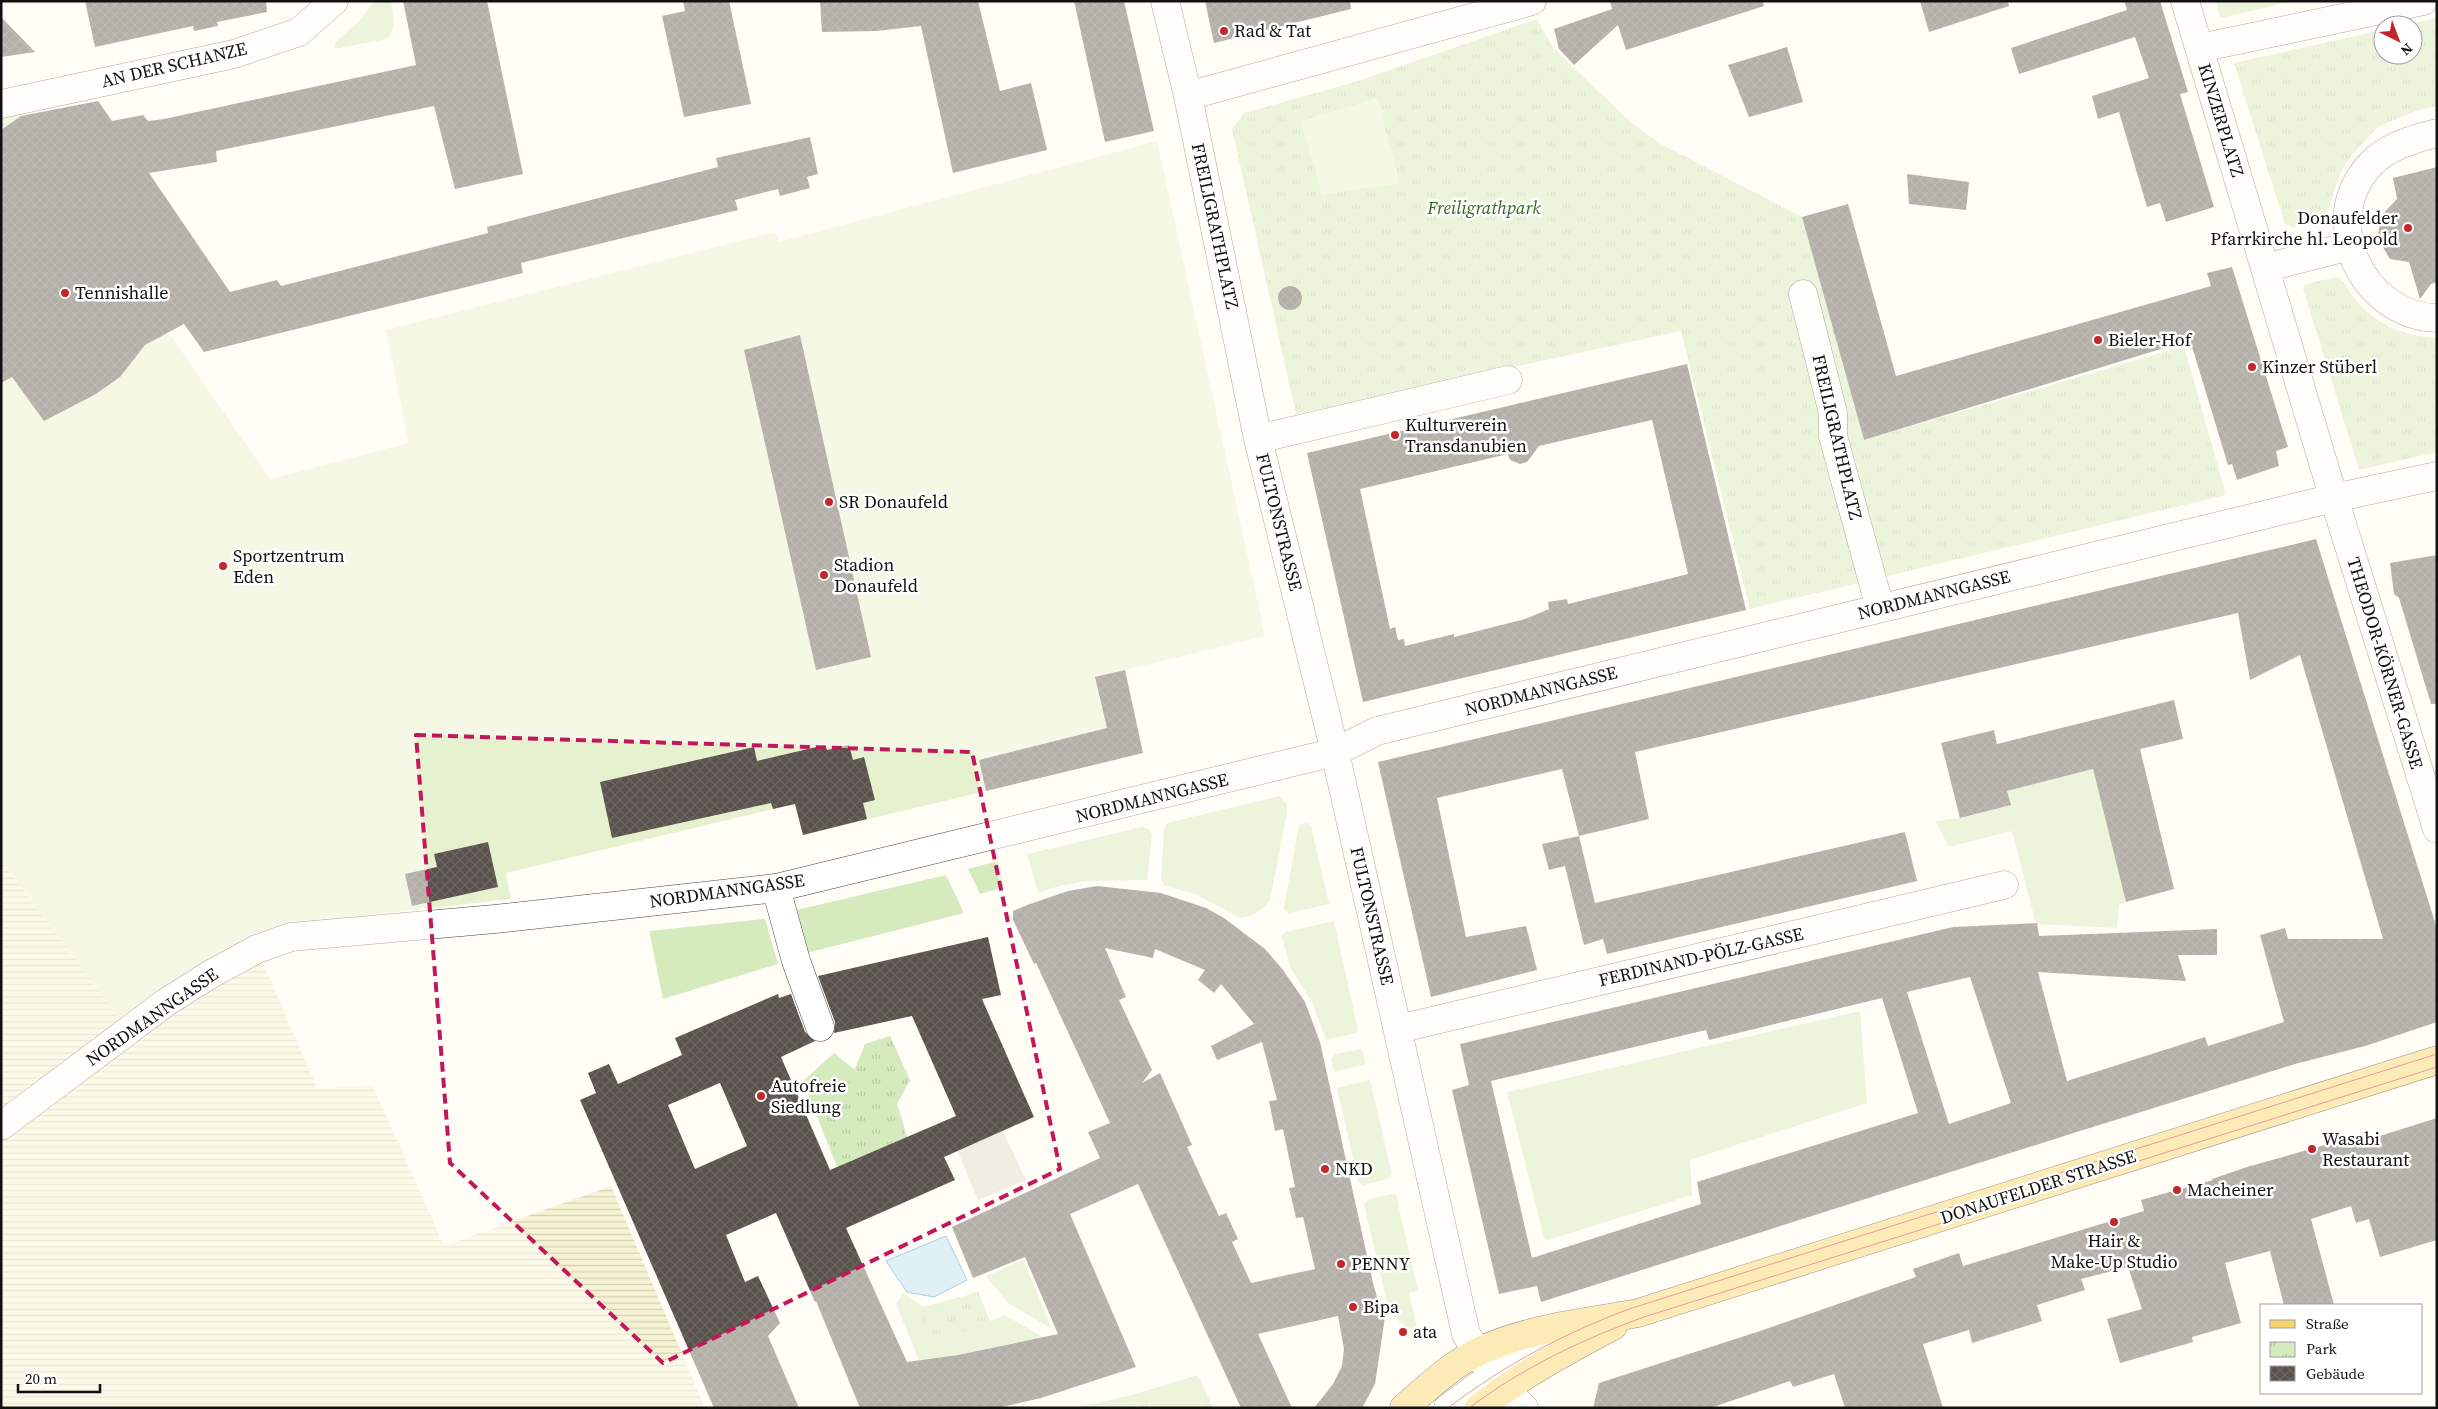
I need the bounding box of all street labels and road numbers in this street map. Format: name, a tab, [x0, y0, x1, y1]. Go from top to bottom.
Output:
street label: AN DER SCHANZE	[99, 36, 249, 93]
street label: KINZERPLATZ	[2192, 60, 2251, 180]
street label: FREILIGRATHPLATZ	[1186, 141, 1245, 311]
street label: FREILIGRATHPLATZ	[1806, 352, 1869, 522]
street label: FULTONSTRASSE	[1250, 450, 1309, 594]
street label: THEODOR-KÖRNER-GASSE	[2341, 554, 2430, 772]
street label: NORDMANNGASSE	[1855, 563, 2013, 626]
street label: NORDMANNGASSE	[1462, 659, 1620, 722]
street label: NORDMANNGASSE	[1073, 766, 1231, 829]
street label: FULTONSTRASSE	[1344, 844, 1401, 988]
street label: NORDMANNGASSE	[648, 867, 806, 914]
street label: FERDINAND-PÖLZ-GASSE	[1596, 921, 1806, 992]
street label: NORDMANNGASSE	[80, 961, 223, 1072]
street label: DONAUFELDER STRASSE	[1937, 1143, 2139, 1230]

